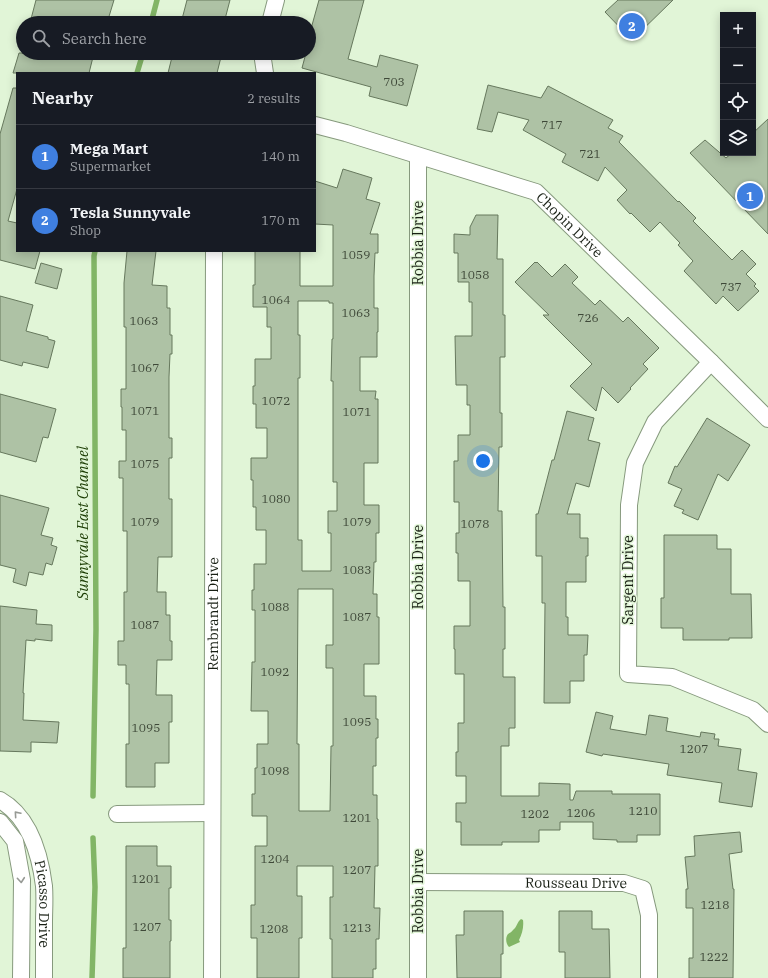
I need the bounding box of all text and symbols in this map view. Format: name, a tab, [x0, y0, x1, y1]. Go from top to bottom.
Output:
pin: 2	[619, 11, 645, 41]
map controls	[720, 12, 756, 156]
button: +	[720, 12, 756, 48]
search box	[16, 16, 316, 60]
icon: search	[30, 27, 52, 49]
text: Search here	[62, 29, 147, 48]
button: −	[720, 48, 756, 84]
house number: 703	[383, 74, 405, 89]
button: locate	[720, 84, 756, 120]
text: Nearby	[32, 87, 93, 109]
text: 2 results	[247, 90, 300, 107]
house number: 717	[541, 117, 563, 132]
button: layers	[720, 120, 756, 156]
text: Mega Mart	[70, 139, 148, 158]
house number: 721	[579, 146, 601, 161]
text: 1	[41, 148, 49, 165]
text: 140 m	[261, 148, 300, 165]
text: Supermarket	[70, 158, 151, 175]
pin: 1	[737, 181, 763, 211]
street label: Chopin Drive	[532, 188, 607, 261]
street label: Robbia Drive	[409, 201, 427, 285]
text: Tesla Sunnyvale	[70, 203, 191, 222]
text: 2	[41, 212, 49, 229]
text: 170 m	[261, 212, 300, 229]
text: Shop	[70, 222, 101, 239]
house number: 1059	[342, 247, 370, 262]
house number: 1058	[461, 267, 489, 282]
house number: 737	[720, 279, 742, 294]
house number: 1064	[262, 292, 290, 307]
house number: 1063	[342, 305, 370, 320]
house number: 726	[577, 310, 599, 325]
house number: 1063	[130, 313, 158, 328]
house number: 1067	[131, 360, 159, 375]
house number: 1072	[262, 393, 290, 408]
house number: 1071	[131, 403, 159, 418]
house number: 1071	[343, 404, 371, 419]
water label: Sunnyvale East Channel	[73, 445, 92, 601]
your location	[473, 451, 493, 471]
house number: 1075	[131, 456, 159, 471]
house number: 1080	[262, 491, 290, 506]
house number: 1079	[131, 514, 159, 529]
house number: 1079	[343, 514, 371, 529]
house number: 1078	[461, 516, 489, 531]
street label: Robbia Drive	[409, 525, 427, 609]
street label: Sargent Drive	[619, 535, 637, 625]
street label: Rembrandt Drive	[204, 557, 222, 671]
house number: 1083	[343, 562, 371, 577]
house number: 1088	[261, 599, 289, 614]
house number: 1087	[343, 609, 371, 624]
house number: 1087	[131, 617, 159, 632]
house number: 1092	[261, 664, 289, 679]
house number: 1095	[343, 714, 371, 729]
house number: 1095	[132, 720, 160, 735]
house number: 1207	[680, 741, 708, 756]
house number: 1098	[261, 763, 289, 778]
house number: 1210	[629, 803, 657, 818]
house number: 1206	[567, 805, 595, 820]
house number: 1202	[521, 806, 549, 821]
house number: 1201	[343, 810, 371, 825]
one-way arrow	[14, 811, 21, 819]
street label: Robbia Drive	[409, 849, 427, 933]
house number: 1204	[261, 851, 289, 866]
street label: Picasso Drive	[31, 858, 53, 948]
house number: 1207	[343, 862, 371, 877]
house number: 1201	[132, 871, 160, 886]
street label: Rousseau Drive	[525, 874, 627, 892]
one-way arrow	[17, 877, 26, 883]
house number: 1218	[701, 897, 729, 912]
house number: 1207	[133, 919, 161, 934]
house number: 1213	[343, 920, 371, 935]
house number: 1208	[260, 921, 288, 936]
house number: 1222	[700, 949, 728, 964]

